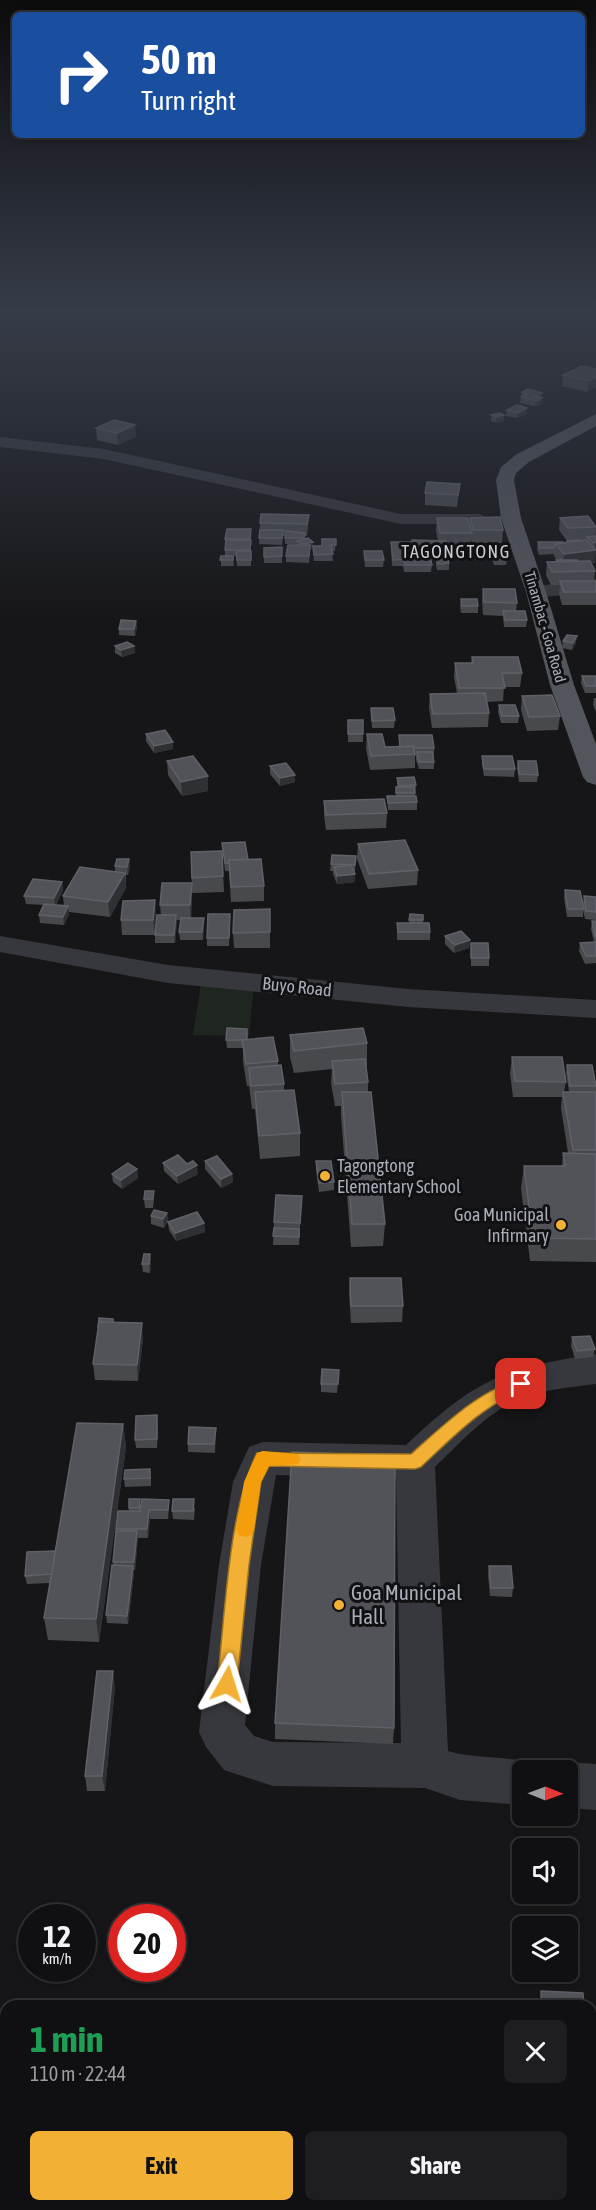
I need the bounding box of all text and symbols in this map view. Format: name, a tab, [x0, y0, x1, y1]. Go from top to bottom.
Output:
text: 50 m	[141, 35, 216, 83]
icon: right	[42, 36, 120, 114]
text: Turn right	[141, 85, 236, 116]
district label: TAGONGTONG	[401, 541, 511, 562]
street label: Tinambac - Goa Road	[521, 569, 569, 684]
street label: Buyo Road	[261, 972, 333, 1001]
place label: Tagongtong Elementary School	[337, 1155, 461, 1197]
marker: Tagongtong Elementary School	[318, 1169, 332, 1183]
place label: Goa Municipal Infirmary	[454, 1204, 549, 1246]
marker: Goa Municipal Infirmary	[554, 1218, 568, 1232]
pin	[495, 1358, 546, 1409]
icon: arrive	[504, 1367, 537, 1400]
place label: Goa Municipal Hall	[351, 1580, 462, 1628]
marker: Goa Municipal Hall	[332, 1598, 346, 1612]
position arrow	[195, 1652, 259, 1716]
north arrow	[512, 1760, 578, 1826]
map controls	[512, 1760, 578, 1982]
button: sound	[512, 1838, 578, 1904]
speed limit sign: 20	[108, 1904, 186, 1982]
button: layers	[512, 1916, 578, 1982]
text: 12	[43, 1919, 71, 1953]
text: km/h	[42, 1950, 72, 1967]
text: 1 min	[30, 2018, 104, 2060]
button: close	[504, 2020, 567, 2083]
text: 110 m · 22:44	[30, 2062, 126, 2085]
button: Exit	[30, 2131, 293, 2200]
button: Share	[305, 2131, 567, 2200]

